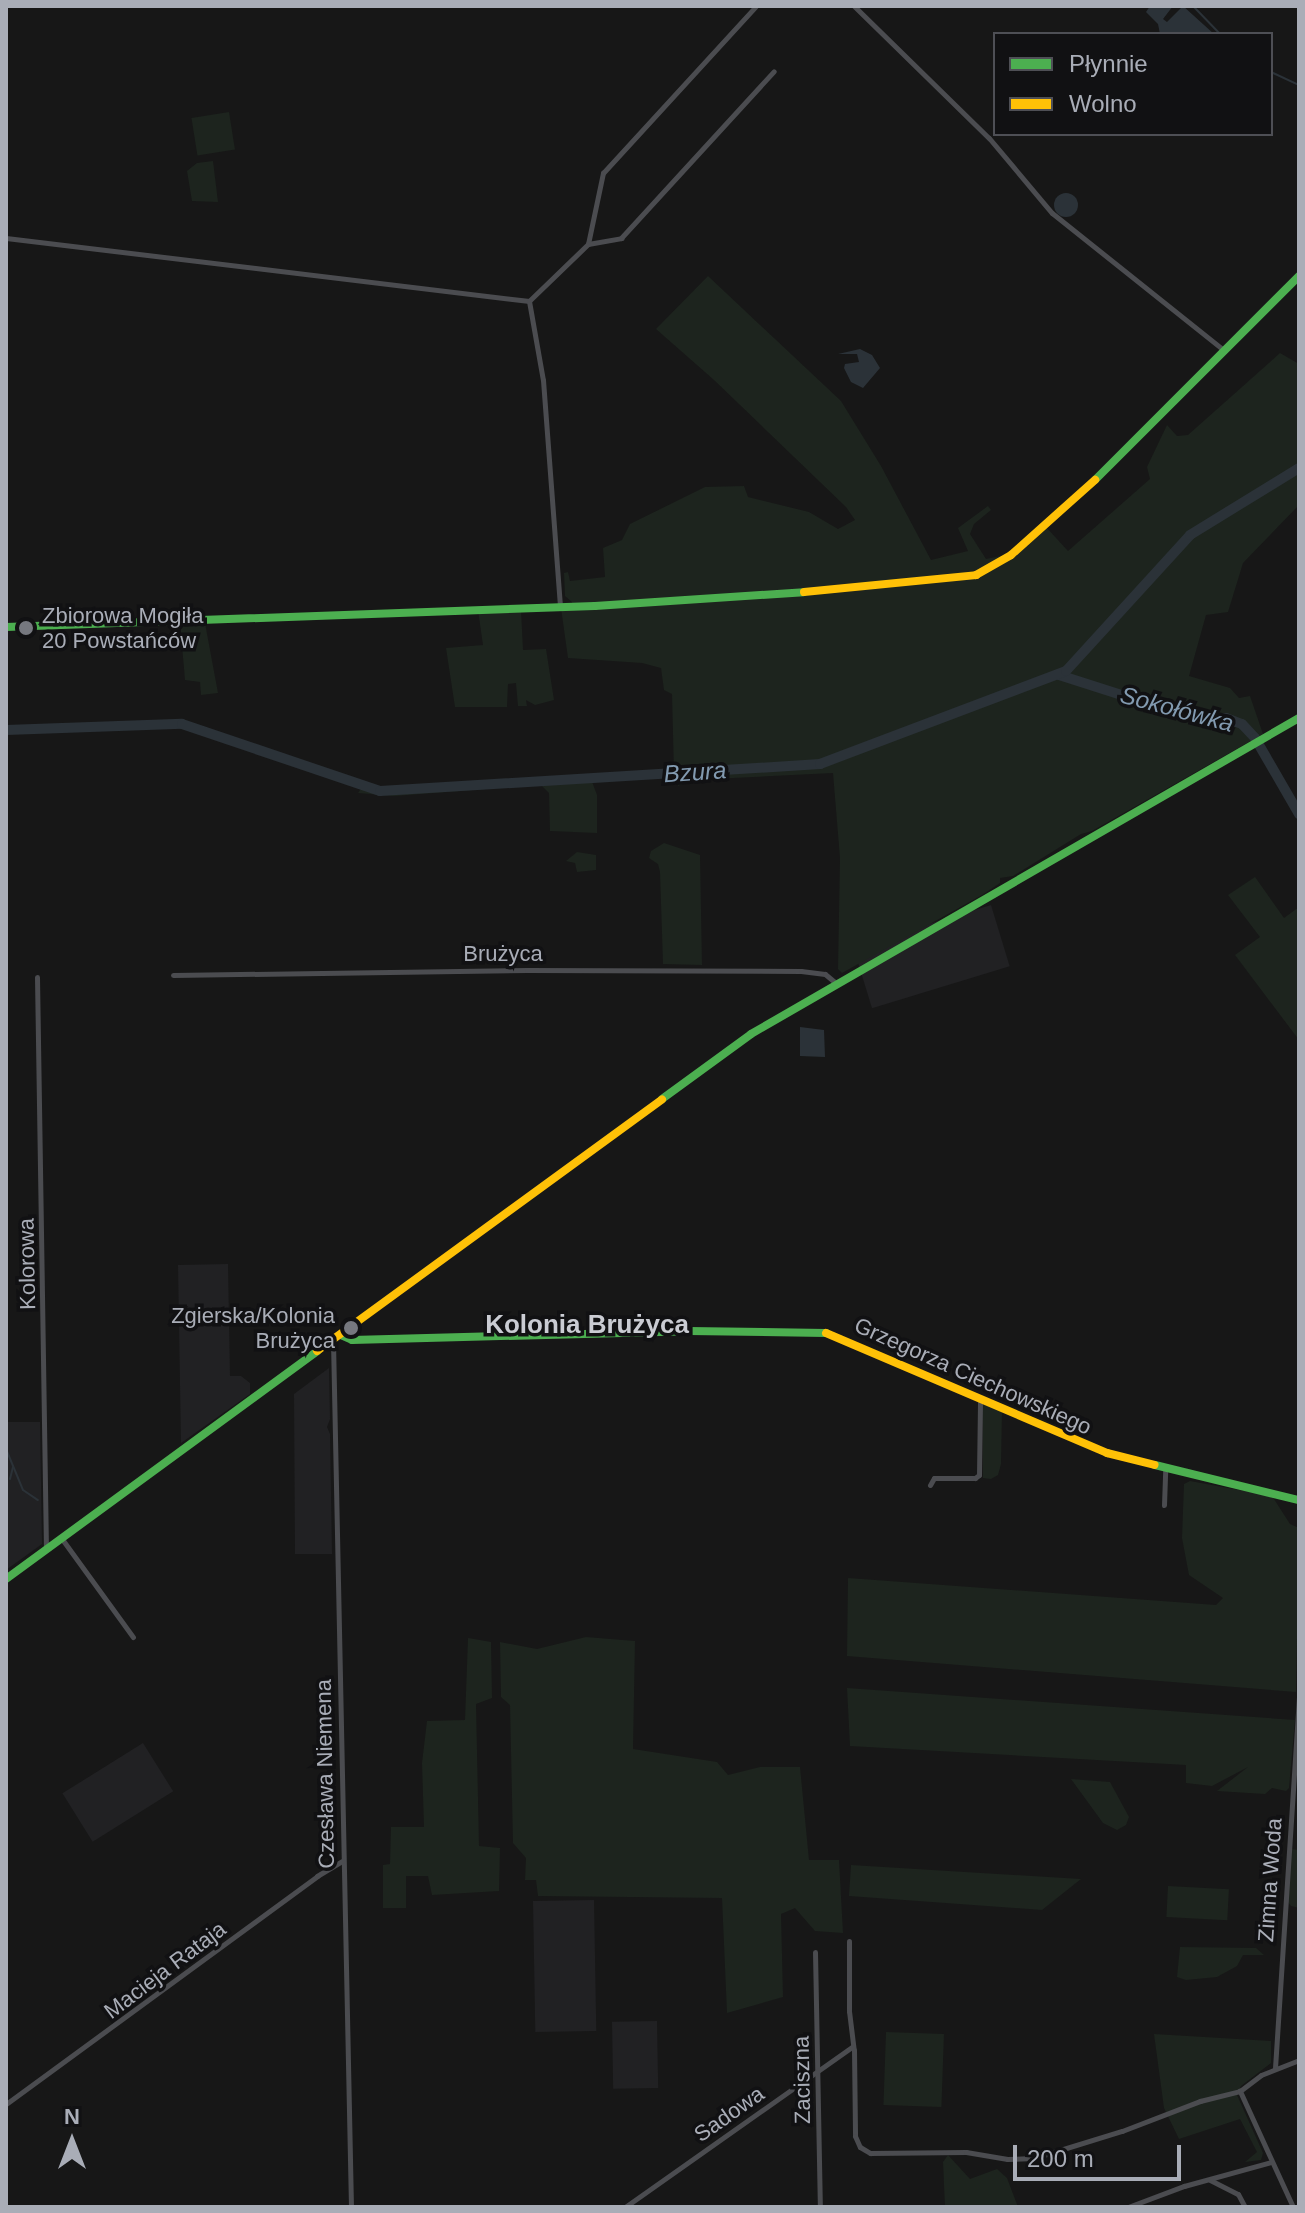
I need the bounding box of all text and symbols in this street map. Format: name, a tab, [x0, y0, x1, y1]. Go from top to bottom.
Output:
legend	[993, 32, 1273, 136]
text: Płynnie	[1069, 50, 1148, 77]
text: Wolno	[1069, 90, 1137, 117]
place label: Zbiorowa Mogiła 20 Powstańców	[42, 602, 203, 654]
marker: Zbiorowa Mogiła 20 Powstańców	[17, 619, 35, 637]
water label: Sokołówka	[1117, 680, 1237, 738]
water label: Bzura	[663, 755, 727, 789]
street label: Brużyca	[463, 941, 543, 967]
street label: Kolorowa	[13, 1218, 41, 1310]
place label: Zgierska/Kolonia Brużyca	[171, 1302, 335, 1354]
district label: Kolonia Brużyca	[485, 1309, 689, 1341]
street label: Grzegorza Ciechowskiego	[850, 1312, 1096, 1440]
marker: Zgierska/Kolonia Brużyca	[342, 1319, 360, 1337]
street label: Czesława Niemena	[310, 1679, 340, 1869]
street label: Zimna Woda	[1252, 1817, 1288, 1943]
street label: Macieja Rataja	[99, 1916, 231, 2024]
street label: Zaciszna	[788, 2036, 816, 2124]
street label: Sadowa	[689, 2080, 769, 2148]
north arrow	[32, 2101, 112, 2181]
text: N	[64, 2104, 80, 2129]
scale bar	[1017, 2129, 1185, 2179]
text: 200 m	[1027, 2145, 1094, 2172]

